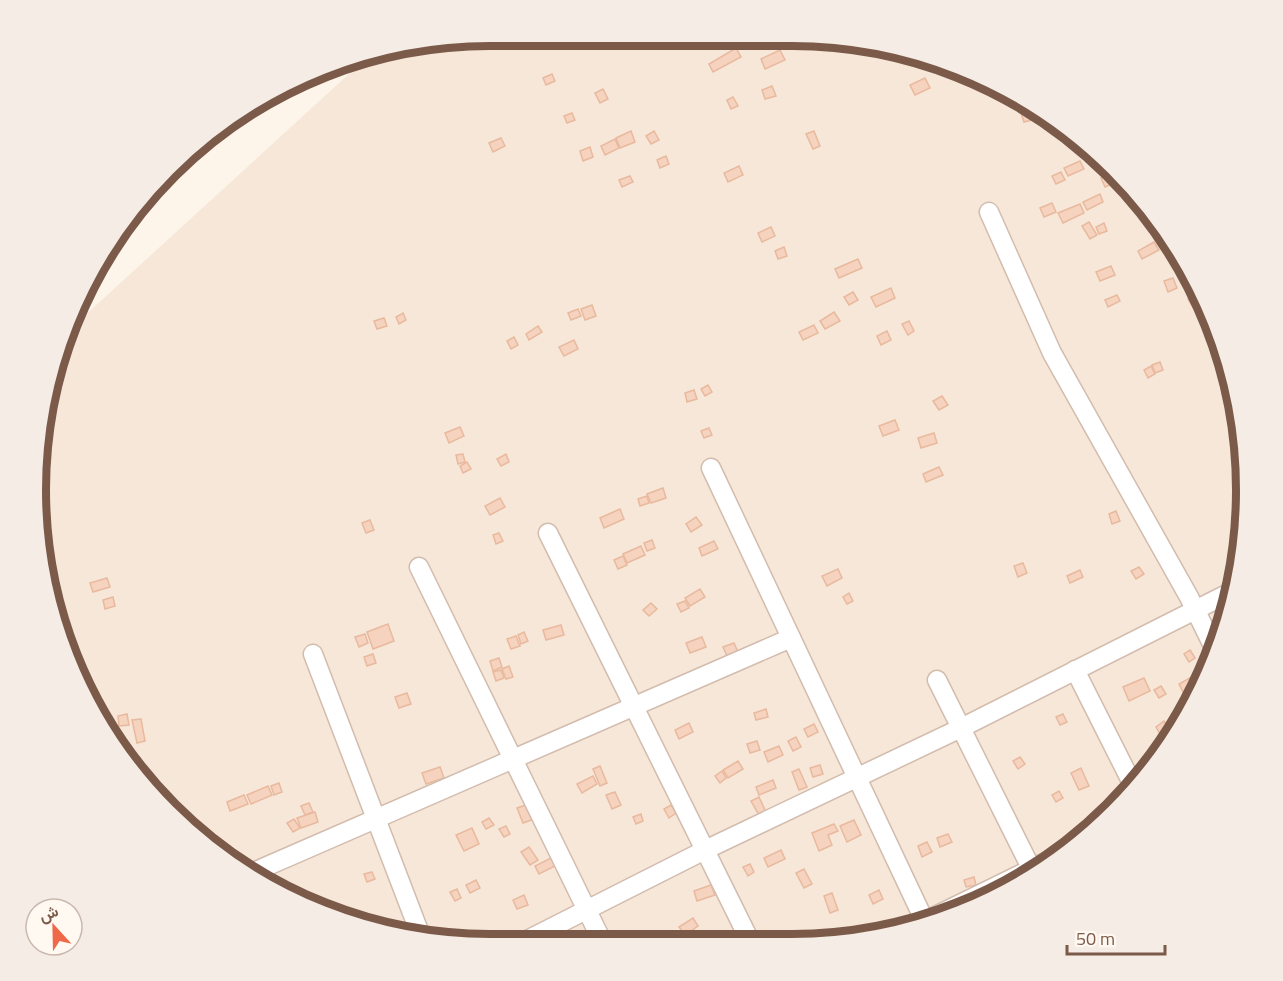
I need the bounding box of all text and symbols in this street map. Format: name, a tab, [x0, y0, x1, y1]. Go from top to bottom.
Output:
north arrow	[24, 897, 84, 957]
text: ش	[35, 898, 62, 928]
scale bar	[1067, 918, 1164, 956]
text: 50 m	[1076, 925, 1115, 952]

